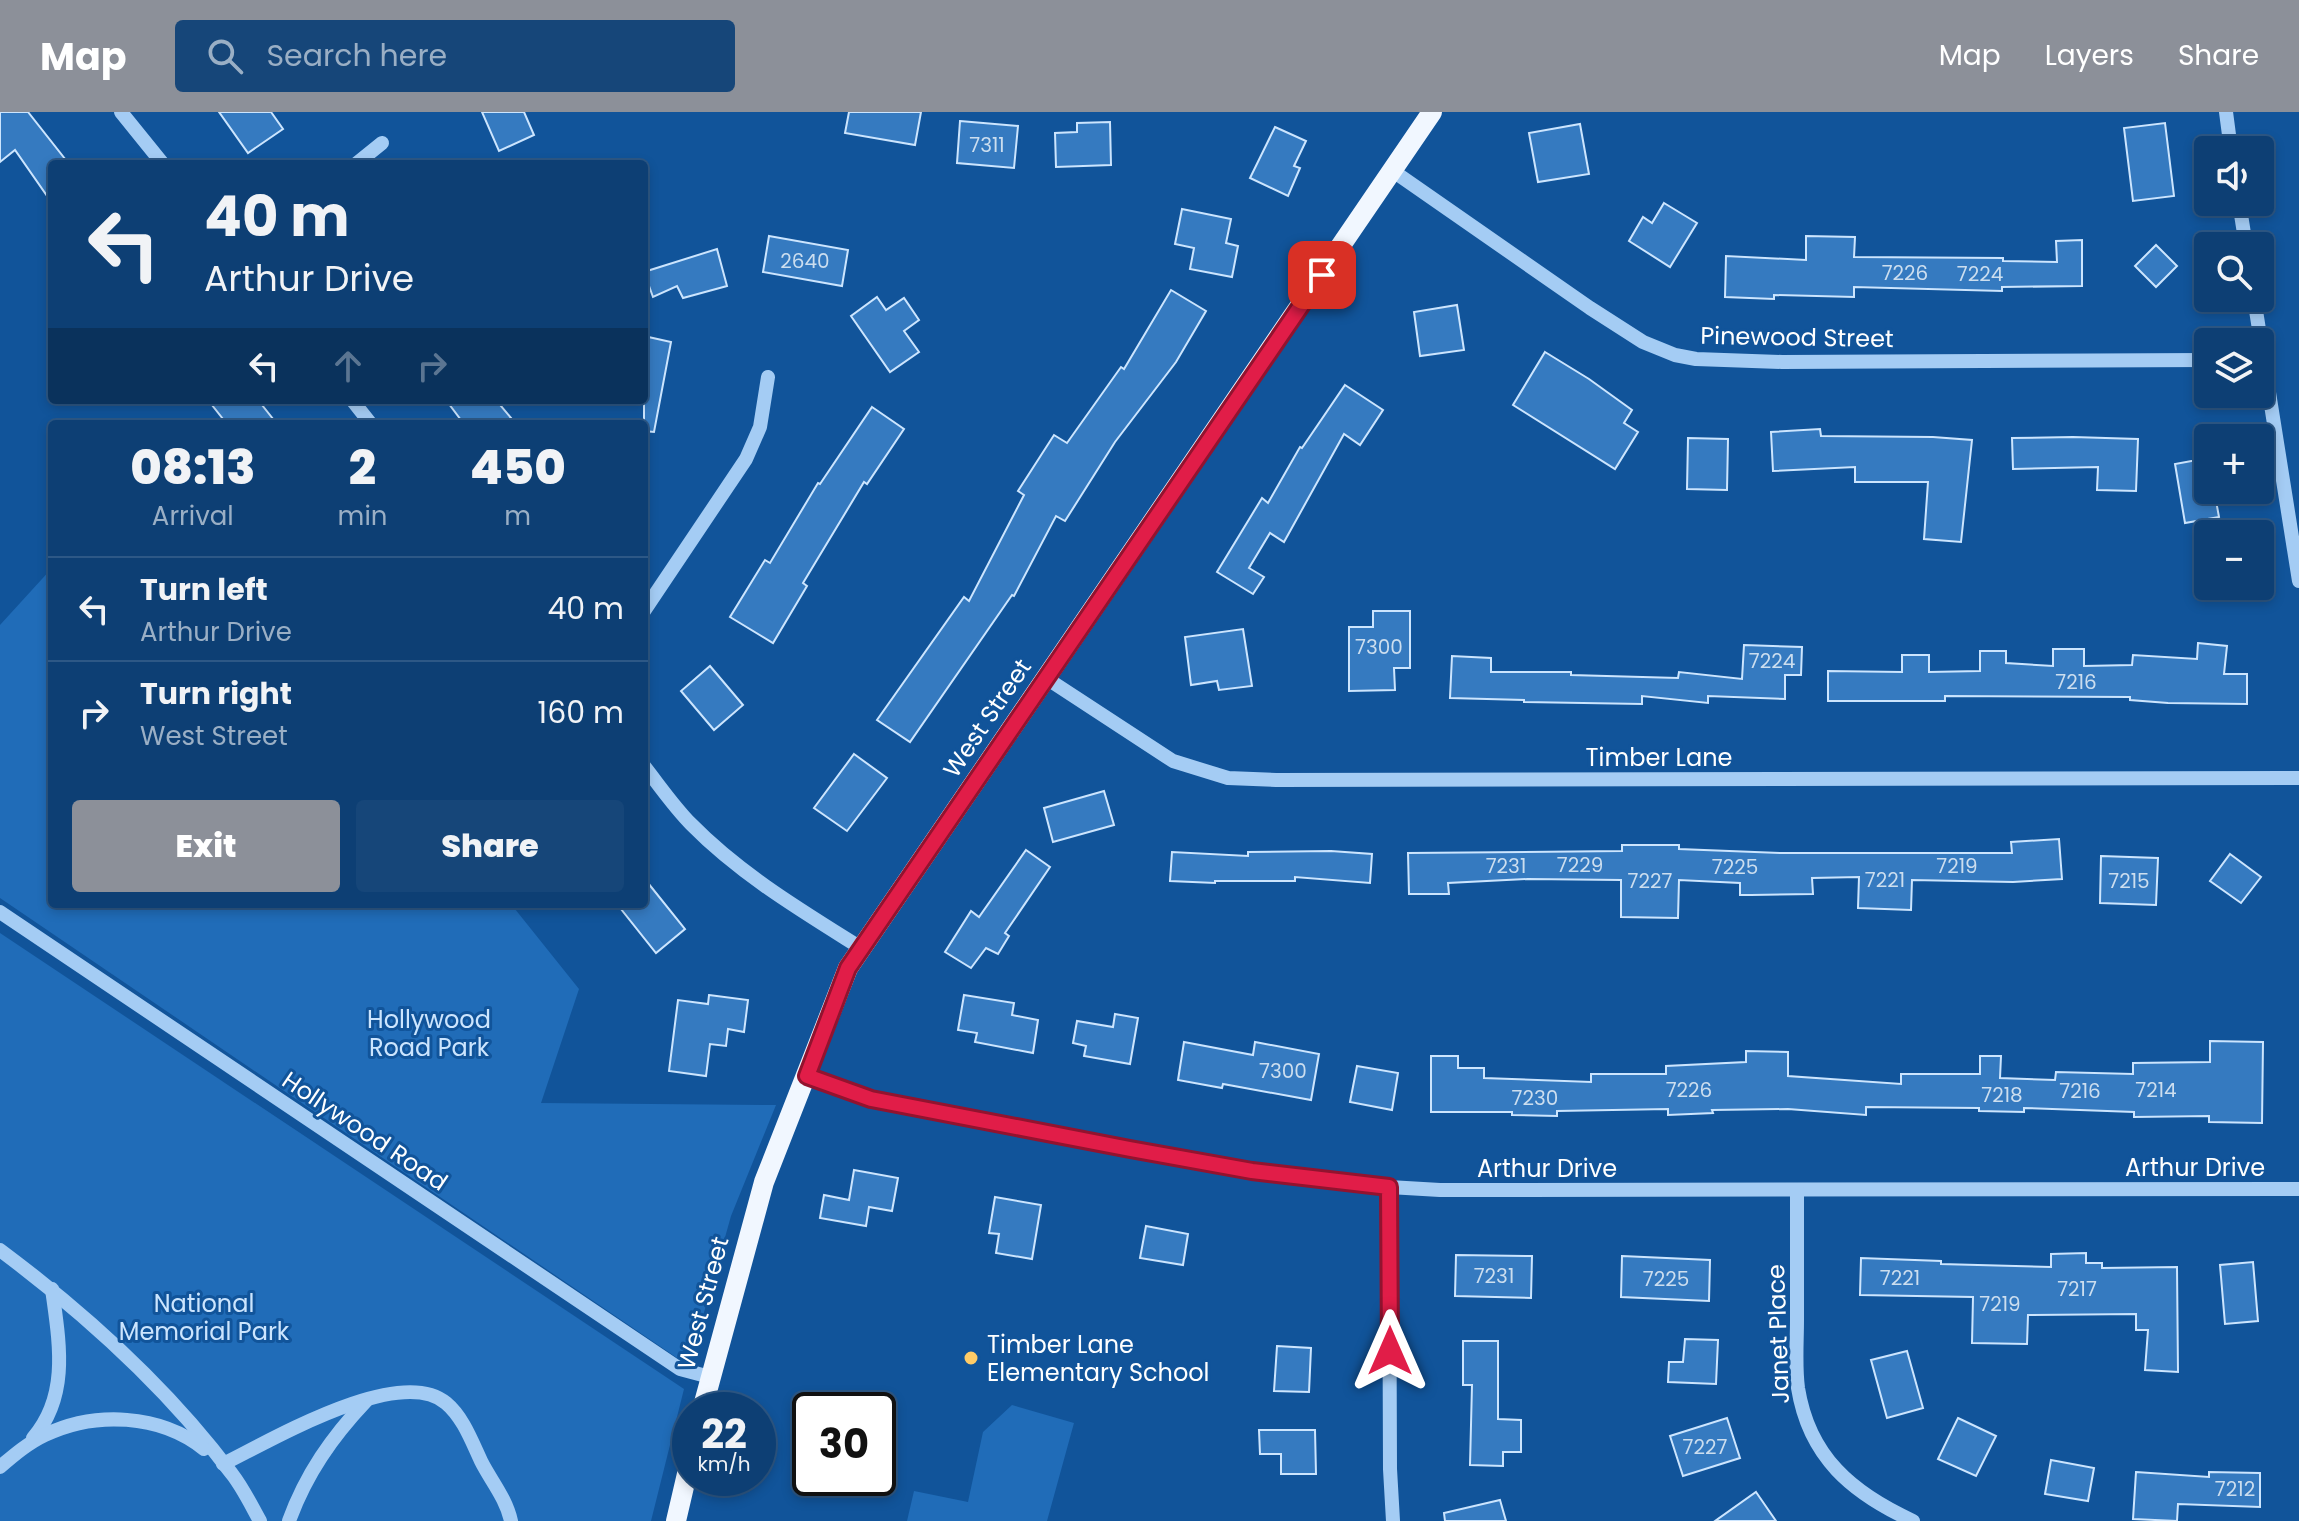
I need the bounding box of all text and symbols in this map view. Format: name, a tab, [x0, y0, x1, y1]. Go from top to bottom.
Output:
search box	[175, 20, 735, 92]
text: Map	[40, 30, 127, 83]
icon: search	[203, 34, 247, 78]
text: Search here	[267, 34, 447, 77]
text: Map	[1939, 36, 2001, 75]
text: Layers	[2045, 36, 2134, 75]
text: Share	[2178, 36, 2259, 75]
house number: 7311	[969, 131, 1005, 159]
map controls	[2194, 136, 2274, 600]
button: sound	[2194, 136, 2274, 216]
text: 40 m	[204, 177, 350, 256]
icon: left	[72, 192, 176, 296]
button: search	[2194, 232, 2274, 312]
pin	[1288, 241, 1356, 309]
house number: 2640	[780, 247, 830, 275]
text: Arthur Drive	[204, 253, 414, 304]
icon: arrive	[1300, 253, 1344, 297]
house number: 7226	[1882, 259, 1928, 287]
house number: 7224	[1957, 260, 2003, 288]
street label: Pinewood Street	[1700, 319, 1894, 355]
button: layers	[2194, 328, 2274, 408]
icon: left	[242, 344, 286, 388]
icon: ahead	[326, 344, 370, 388]
icon: right	[410, 344, 454, 388]
button: +	[2194, 424, 2274, 504]
text: 08:13	[130, 434, 255, 501]
text: 2	[349, 434, 376, 501]
text: 450	[470, 434, 566, 501]
text: Arrival	[152, 498, 234, 534]
text: min	[338, 498, 387, 534]
text: m	[504, 498, 531, 534]
button: −	[2194, 520, 2274, 600]
text: Turn left	[140, 568, 268, 611]
icon: left	[72, 587, 116, 631]
text: 40 m	[547, 587, 624, 630]
text: Arthur Drive	[140, 614, 292, 650]
house number: 7300	[1355, 633, 1403, 661]
house number: 7224	[1749, 647, 1795, 675]
street label: West Street	[935, 652, 1039, 784]
house number: 7216	[2055, 668, 2097, 696]
text: Turn right	[140, 672, 292, 715]
icon: right	[72, 691, 116, 735]
text: 160 m	[538, 691, 624, 734]
text: West Street	[140, 718, 288, 754]
street label: Timber Lane	[1586, 741, 1732, 774]
button: Exit	[72, 800, 340, 892]
button: Share	[356, 800, 624, 892]
house number: 7229	[1557, 851, 1603, 879]
house number: 7231	[1486, 852, 1526, 880]
house number: 7219	[1936, 852, 1978, 880]
house number: 7225	[1712, 853, 1758, 881]
house number: 7221	[1865, 866, 1905, 894]
house number: 7227	[1628, 867, 1672, 895]
house number: 7215	[2108, 867, 2150, 895]
park label: Hollywood Road Park	[367, 1003, 491, 1064]
house number: 7300	[1259, 1057, 1307, 1085]
street label: Hollywood Road	[276, 1063, 454, 1199]
house number: 7226	[1666, 1076, 1712, 1104]
house number: 7214	[2135, 1076, 2177, 1104]
house number: 7216	[2059, 1077, 2101, 1105]
house number: 7218	[1981, 1081, 2023, 1109]
house number: 7230	[1512, 1084, 1558, 1112]
street label: Arthur Drive	[2125, 1151, 2265, 1184]
street label: Arthur Drive	[1477, 1152, 1617, 1185]
street label: West Street	[669, 1233, 737, 1373]
house number: 7231	[1474, 1262, 1514, 1290]
street label: Janet Place	[1759, 1264, 1797, 1404]
house number: 7221	[1880, 1264, 1920, 1292]
house number: 7225	[1643, 1265, 1689, 1293]
house number: 7217	[2057, 1275, 2097, 1303]
park label: National Memorial Park	[119, 1287, 290, 1348]
house number: 7219	[1979, 1290, 2021, 1318]
position arrow	[1348, 1309, 1432, 1393]
place label: Timber Lane Elementary School	[987, 1328, 1210, 1389]
marker: Timber Lane Elementary School	[962, 1349, 980, 1367]
speed limit sign: 30	[792, 1392, 896, 1496]
text: 22	[701, 1406, 747, 1462]
house number: 7227	[1683, 1433, 1727, 1461]
text: km/h	[697, 1450, 751, 1478]
house number: 7212	[2215, 1475, 2255, 1503]

